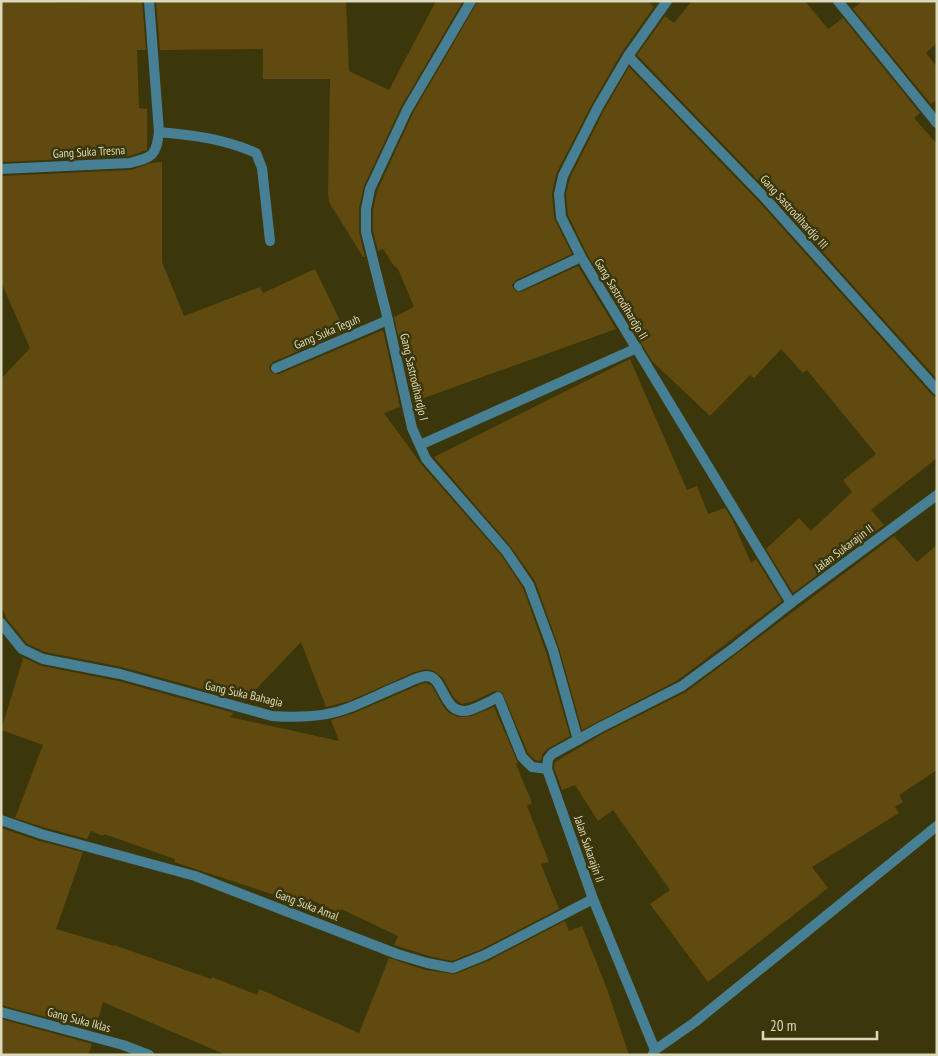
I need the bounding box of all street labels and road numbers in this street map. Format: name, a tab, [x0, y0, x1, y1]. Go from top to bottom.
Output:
street label: Gang Suka Tresna	[52, 142, 126, 161]
street label: Gang Sastrodihardjo III	[757, 172, 832, 252]
street label: Gang Sastrodihardjo II	[591, 256, 651, 342]
street label: Gang Suka Teguh	[291, 311, 362, 352]
street label: Gang Sastrodihardjo I	[397, 332, 432, 422]
street label: Jalan Sukarajin II	[811, 521, 876, 575]
street label: Gang Suka Bahagia	[204, 677, 285, 710]
street label: Jalan Sukarajin II	[571, 813, 608, 884]
street label: Gang Suka Amal	[273, 886, 341, 924]
street label: Gang Suka Iklas	[46, 1004, 113, 1035]

